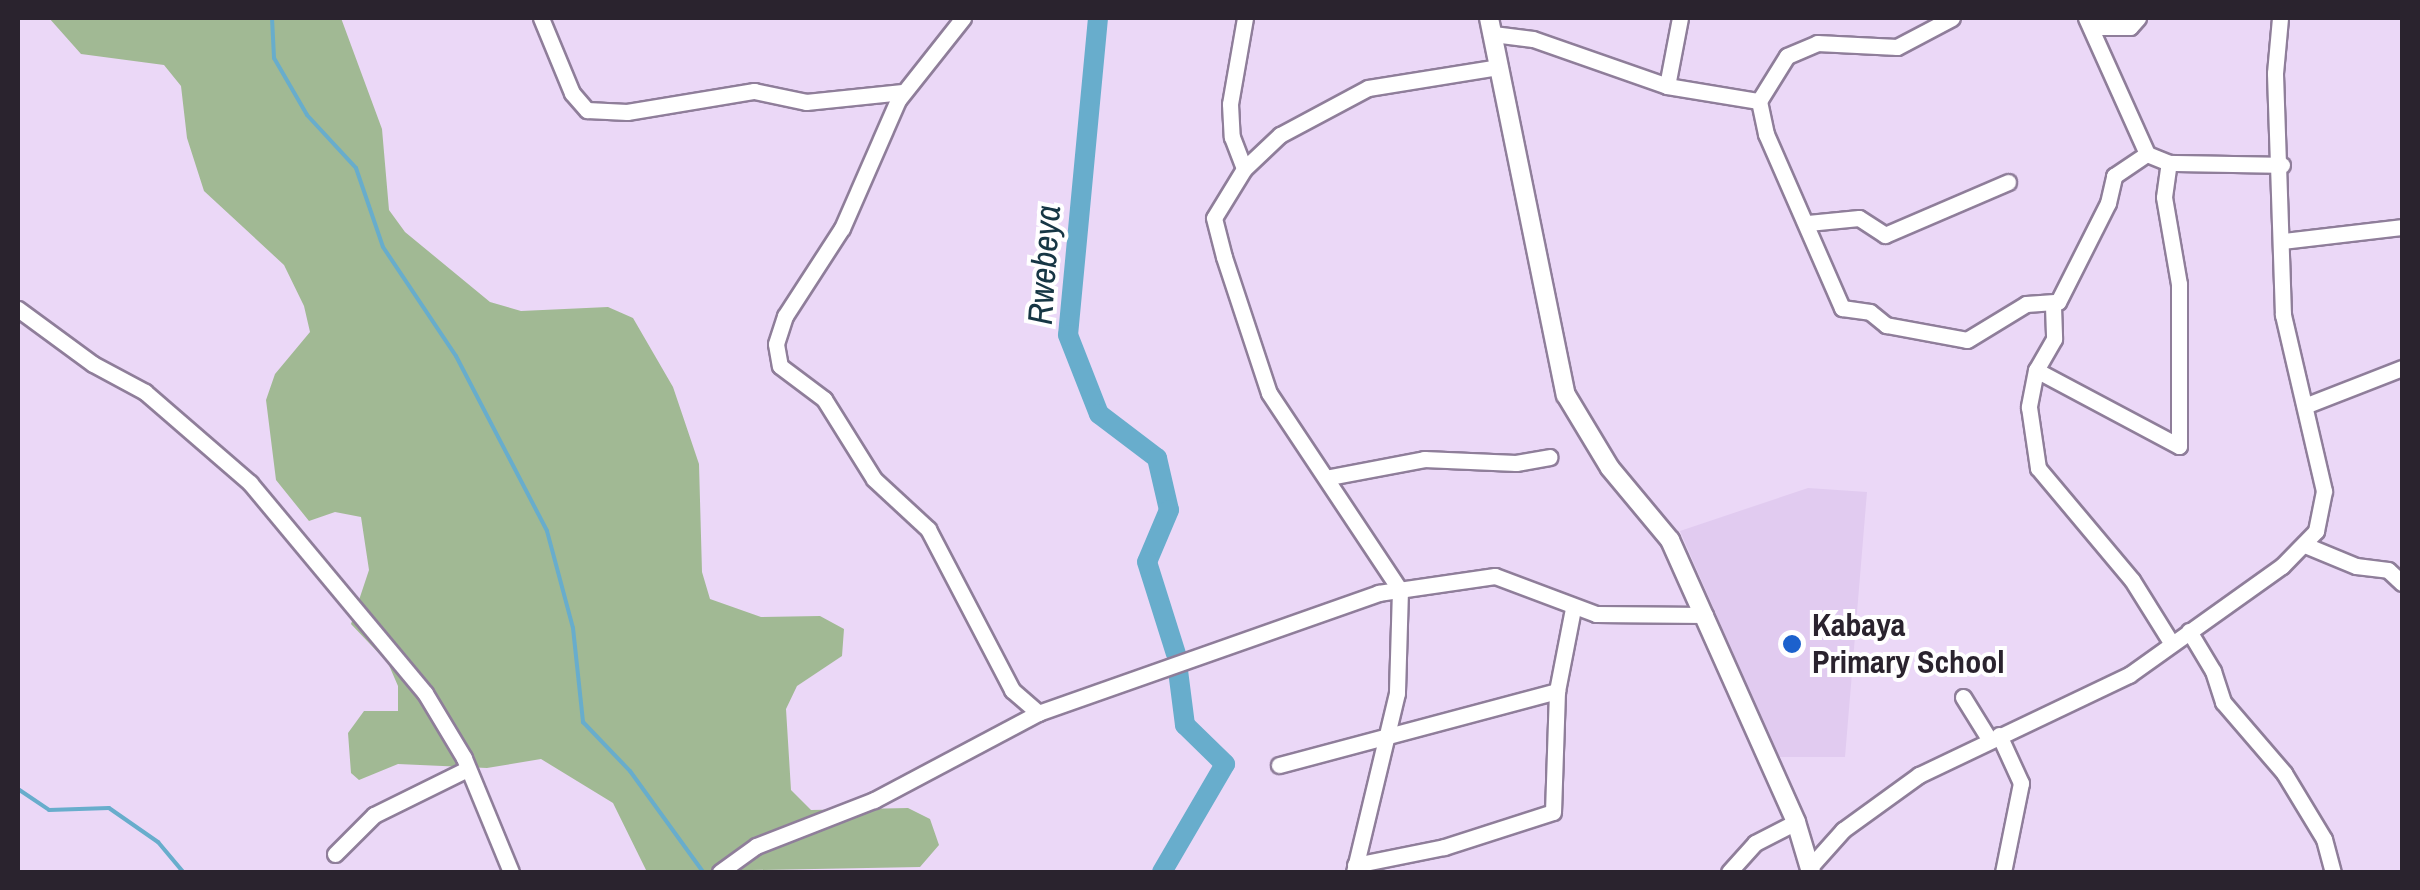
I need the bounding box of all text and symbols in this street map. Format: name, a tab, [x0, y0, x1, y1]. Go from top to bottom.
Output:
water label: Rwebeya	[1019, 204, 1069, 326]
place label: Kabaya Primary School	[1812, 607, 2005, 682]
marker: Kabaya Primary School	[1781, 633, 1803, 655]

